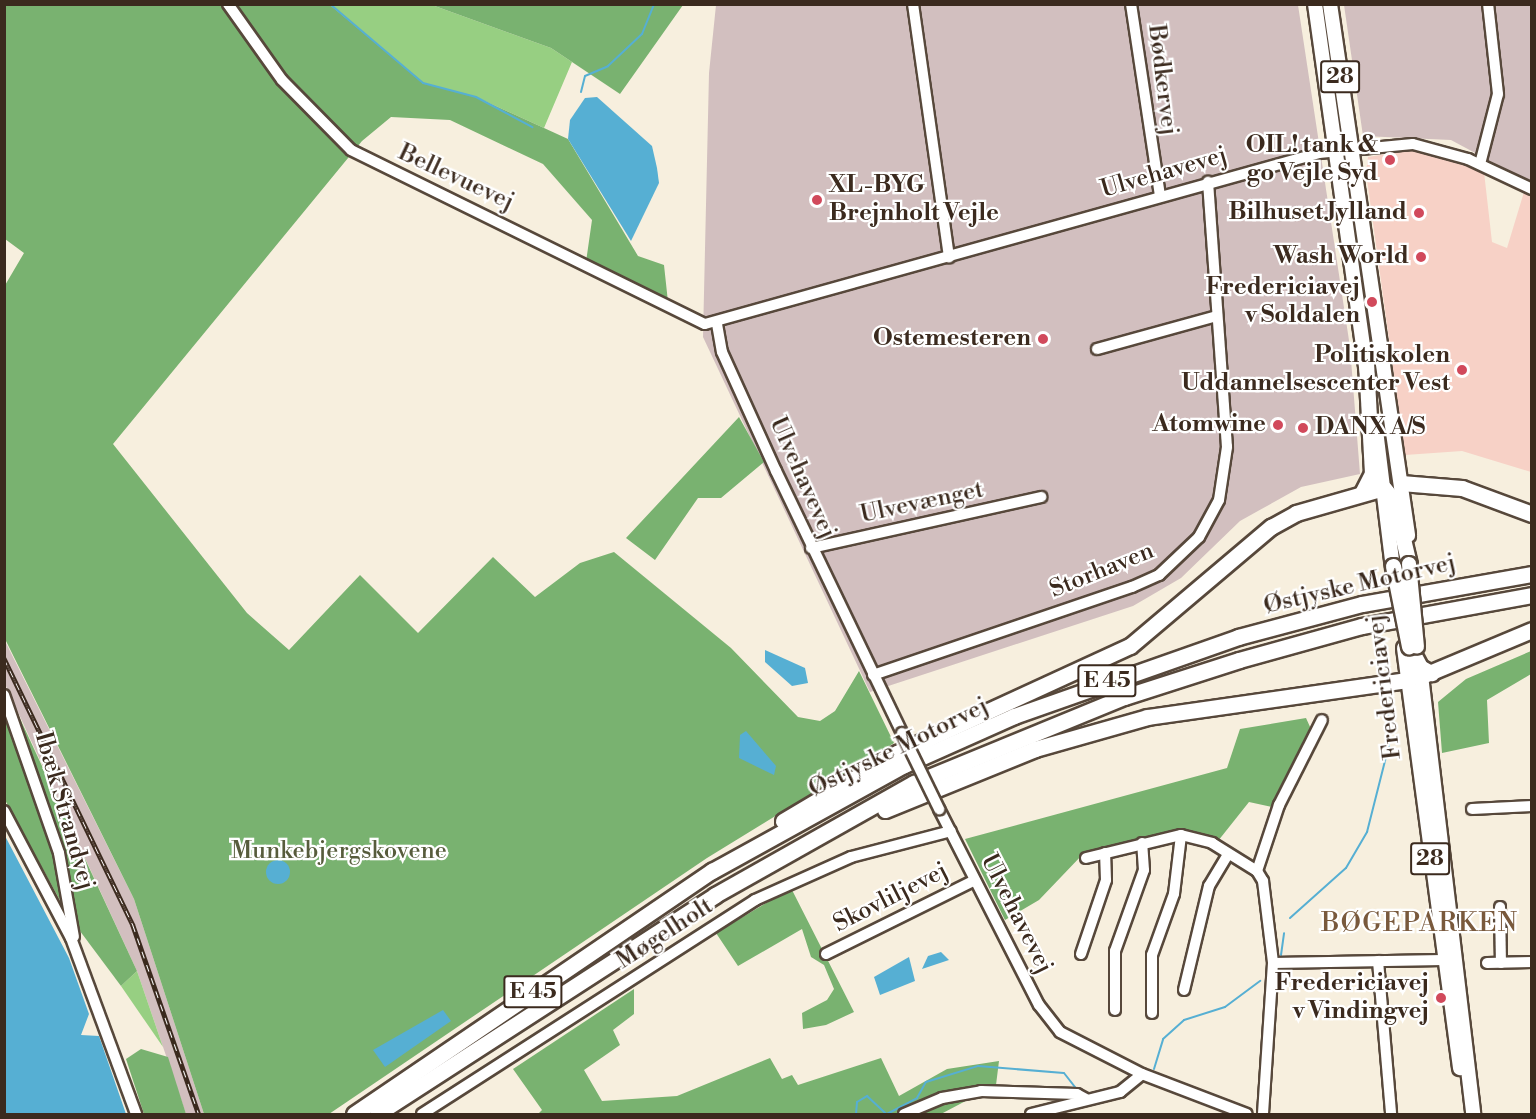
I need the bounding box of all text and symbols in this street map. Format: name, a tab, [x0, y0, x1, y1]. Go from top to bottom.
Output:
street label: Bødkervej	[1141, 23, 1183, 137]
road number: 28	[1319, 58, 1361, 96]
place label: OIL! tank & go Vejle Syd	[1246, 132, 1378, 188]
street label: Bellevuevej	[394, 139, 518, 217]
street label: Ulvehavevej	[1097, 141, 1231, 205]
marker: OIL! tank & go Vejle Syd	[1383, 153, 1397, 167]
place label: XL-BYG Brejnholt Vejle	[829, 172, 999, 228]
marker: XL-BYG Brejnholt Vejle	[810, 193, 824, 207]
place label: Bilhuset Jylland	[1228, 199, 1407, 227]
marker: Bilhuset Jylland	[1412, 206, 1426, 220]
place label: Wash World	[1273, 243, 1409, 271]
marker: Wash World	[1414, 250, 1428, 264]
place label: Fredericiavej v Soldalen	[1206, 274, 1360, 330]
marker: Fredericiavej v Soldalen	[1365, 295, 1379, 309]
place label: Ostemesteren	[873, 325, 1031, 353]
marker: Ostemesteren	[1036, 332, 1050, 346]
place label: Politiskolen Uddannelsescenter Vest	[1181, 342, 1450, 398]
marker: Politiskolen Uddannelsescenter Vest	[1455, 363, 1469, 377]
place label: Atomwine	[1152, 411, 1266, 439]
street label: Ulvehavevej	[762, 413, 842, 543]
place label: DANX A/S	[1315, 414, 1425, 442]
marker: Atomwine	[1271, 418, 1285, 432]
marker: DANX A/S	[1296, 421, 1310, 435]
street label: Ulvevænget	[858, 476, 986, 530]
street label: Storhaven	[1046, 537, 1158, 605]
street label: Østjyske Motorvej	[1261, 549, 1459, 621]
street label: Fredericiavej	[1362, 613, 1408, 761]
road number: E 45	[1077, 662, 1137, 700]
street label: Østjyske Motorvej	[805, 692, 993, 804]
street label: Ibæk Strandvej	[28, 729, 100, 893]
park label: Munkebjergskovene	[231, 838, 447, 866]
road number: 28	[1409, 840, 1451, 878]
street label: Ulvehavevej	[974, 849, 1058, 979]
street label: Skovliljevej	[829, 857, 953, 939]
street label: Møgelholt	[611, 892, 719, 976]
district label: BØGEPARKEN	[1321, 908, 1519, 940]
place label: Fredericiavej v Vindingvej	[1275, 970, 1429, 1026]
road number: E 45	[503, 973, 563, 1011]
marker: Fredericiavej v Vindingvej	[1434, 991, 1448, 1005]

